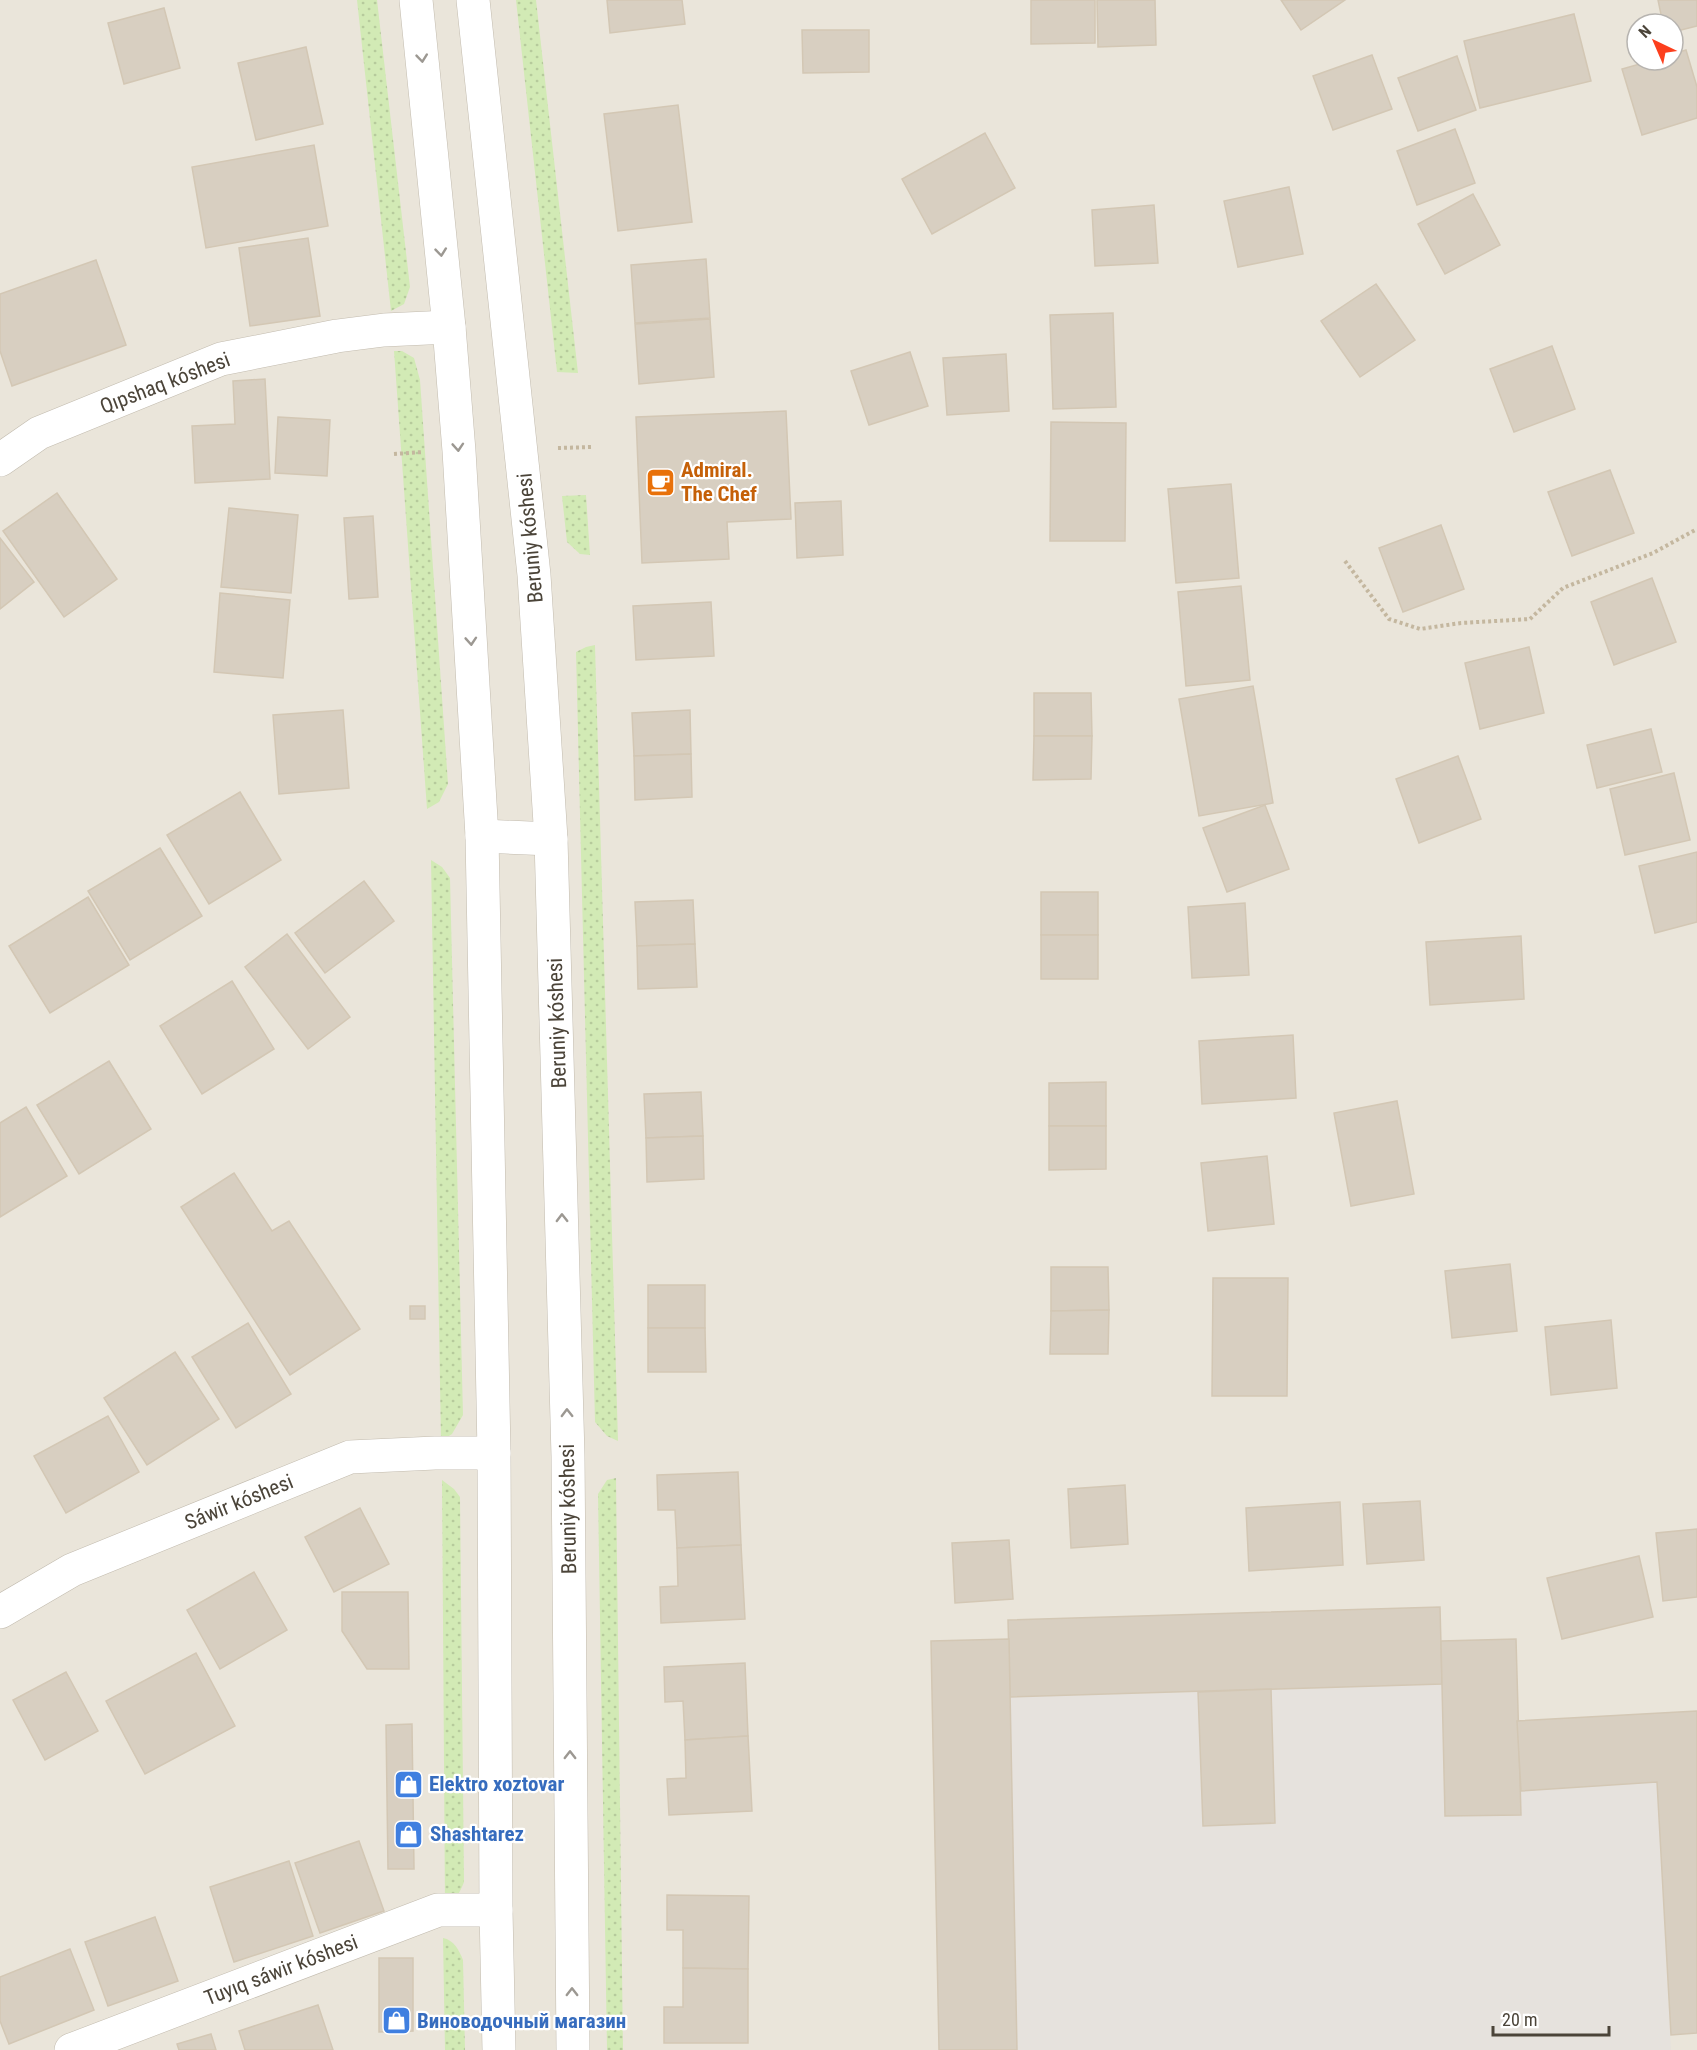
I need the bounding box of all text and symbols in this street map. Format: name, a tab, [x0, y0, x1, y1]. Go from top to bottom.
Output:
north arrow	[1625, 12, 1685, 72]
text: N	[1635, 21, 1655, 42]
one-way arrow	[415, 54, 428, 63]
one-way arrow	[434, 248, 447, 257]
street label: Qıpshaq kóshesi	[97, 347, 233, 419]
one-way arrow	[451, 442, 464, 451]
place label: Admiral. The Chef	[681, 458, 757, 506]
cafe icon: Admiral. The Chef	[644, 466, 676, 498]
street label: Beruniy kóshesi	[512, 472, 548, 604]
one-way arrow	[464, 637, 477, 646]
street label: Beruniy kóshesi	[543, 957, 571, 1089]
one-way arrow	[556, 1213, 568, 1222]
one-way arrow	[561, 1408, 573, 1417]
street label: Beruniy kóshesi	[555, 1444, 581, 1574]
street label: Sáwir kóshesi	[181, 1469, 297, 1535]
one-way arrow	[564, 1750, 577, 1759]
shop icon: Elektro xoztovar	[392, 1768, 424, 1800]
place label: Elektro xoztovar	[429, 1772, 564, 1796]
shop icon: Shashtarez	[393, 1818, 425, 1850]
place label: Shashtarez	[430, 1822, 524, 1846]
street label: Tuyıq sáwir kóshesi	[201, 1930, 361, 2010]
one-way arrow	[566, 1987, 578, 1996]
scale bar	[1493, 1999, 1608, 2037]
shop icon: Виноводочный магазин	[380, 2005, 412, 2037]
place label: Виноводочный магазин	[417, 2009, 626, 2033]
text: 20 m	[1502, 2009, 1537, 2030]

